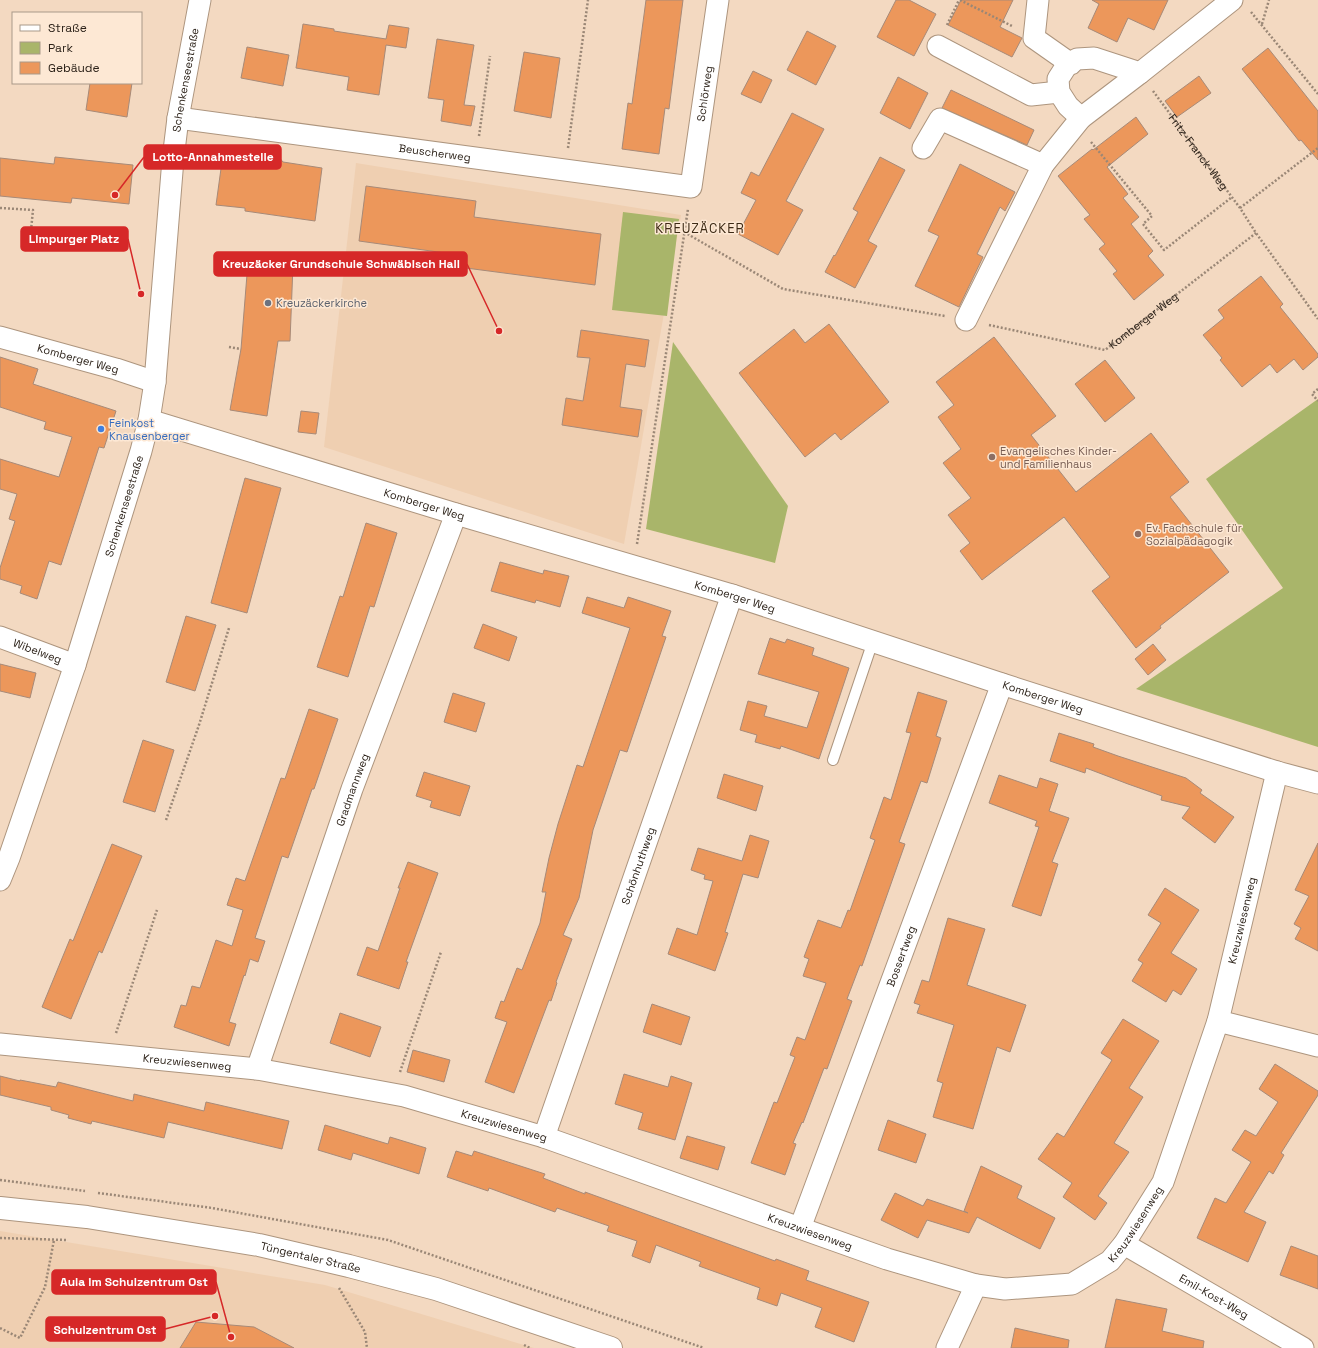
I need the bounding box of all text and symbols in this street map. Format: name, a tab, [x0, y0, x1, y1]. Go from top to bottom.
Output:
legend	[12, 12, 142, 84]
text: Straße	[48, 20, 87, 36]
street label: Schenkenseestraße	[169, 27, 202, 133]
text: Park	[48, 40, 73, 56]
text: Gebäude	[48, 60, 100, 76]
street label: Schlörweg	[694, 65, 715, 122]
street label: Fritz-Franck-Weg	[1165, 111, 1231, 193]
street label: Beuscherweg	[398, 141, 472, 164]
callout: Lotto-Annahmestelle	[144, 145, 281, 169]
text: Lotto-Annahmestelle	[152, 149, 274, 165]
district label: KREUZÄCKER	[655, 220, 745, 237]
callout: Limpurger Platz	[21, 227, 128, 251]
text: Limpurger Platz	[29, 231, 119, 247]
callout: Kreuzäcker Grundschule Schwäbisch Hall	[214, 252, 467, 276]
text: Kreuzäcker Grundschule Schwäbisch Hall	[222, 256, 460, 272]
street label: Komberger Weg	[1106, 289, 1181, 352]
place label: Kreuzäckerkirche	[276, 296, 367, 310]
marker: Kreuzäckerkirche	[263, 298, 273, 308]
street label: Komberger Weg	[36, 341, 120, 376]
place label: Feinkost Knausenberger	[109, 416, 190, 443]
marker: Feinkost Knausenberger	[96, 424, 106, 434]
place label: Evangelisches Kinder- und Familienhaus	[1000, 444, 1117, 471]
marker: Evangelisches Kinder- und Familienhaus	[987, 452, 997, 462]
street label: Schenkenseestraße	[102, 454, 146, 559]
street label: Komberger Weg	[382, 485, 466, 523]
place label: Ev. Fachschule für Sozialpädagogik	[1146, 521, 1242, 548]
marker: Ev. Fachschule für Sozialpädagogik	[1133, 529, 1143, 539]
street label: Komberger Weg	[693, 577, 777, 616]
street label: Wibelweg	[11, 636, 64, 666]
street label: Komberger Weg	[1001, 678, 1085, 717]
street label: Gradmannweg	[333, 752, 372, 828]
street label: Schönhuthweg	[618, 825, 658, 906]
street label: Kreuzwiesenweg	[1225, 875, 1259, 965]
street label: Bossertweg	[883, 924, 919, 988]
street label: Kreuzwiesenweg	[142, 1051, 232, 1073]
street label: Kreuzwiesenweg	[459, 1106, 549, 1145]
street label: Kreuzwiesenweg	[1105, 1183, 1166, 1265]
street label: Kreuzwiesenweg	[766, 1210, 854, 1253]
street label: Tüngentaler Straße	[259, 1239, 362, 1276]
callout: Aula im Schulzentrum Ost	[52, 1270, 216, 1294]
street label: Emil-Kost-Weg	[1177, 1271, 1251, 1322]
text: Aula im Schulzentrum Ost	[60, 1274, 208, 1290]
callout: Schulzentrum Ost	[46, 1317, 165, 1341]
text: Schulzentrum Ost	[53, 1322, 157, 1338]

